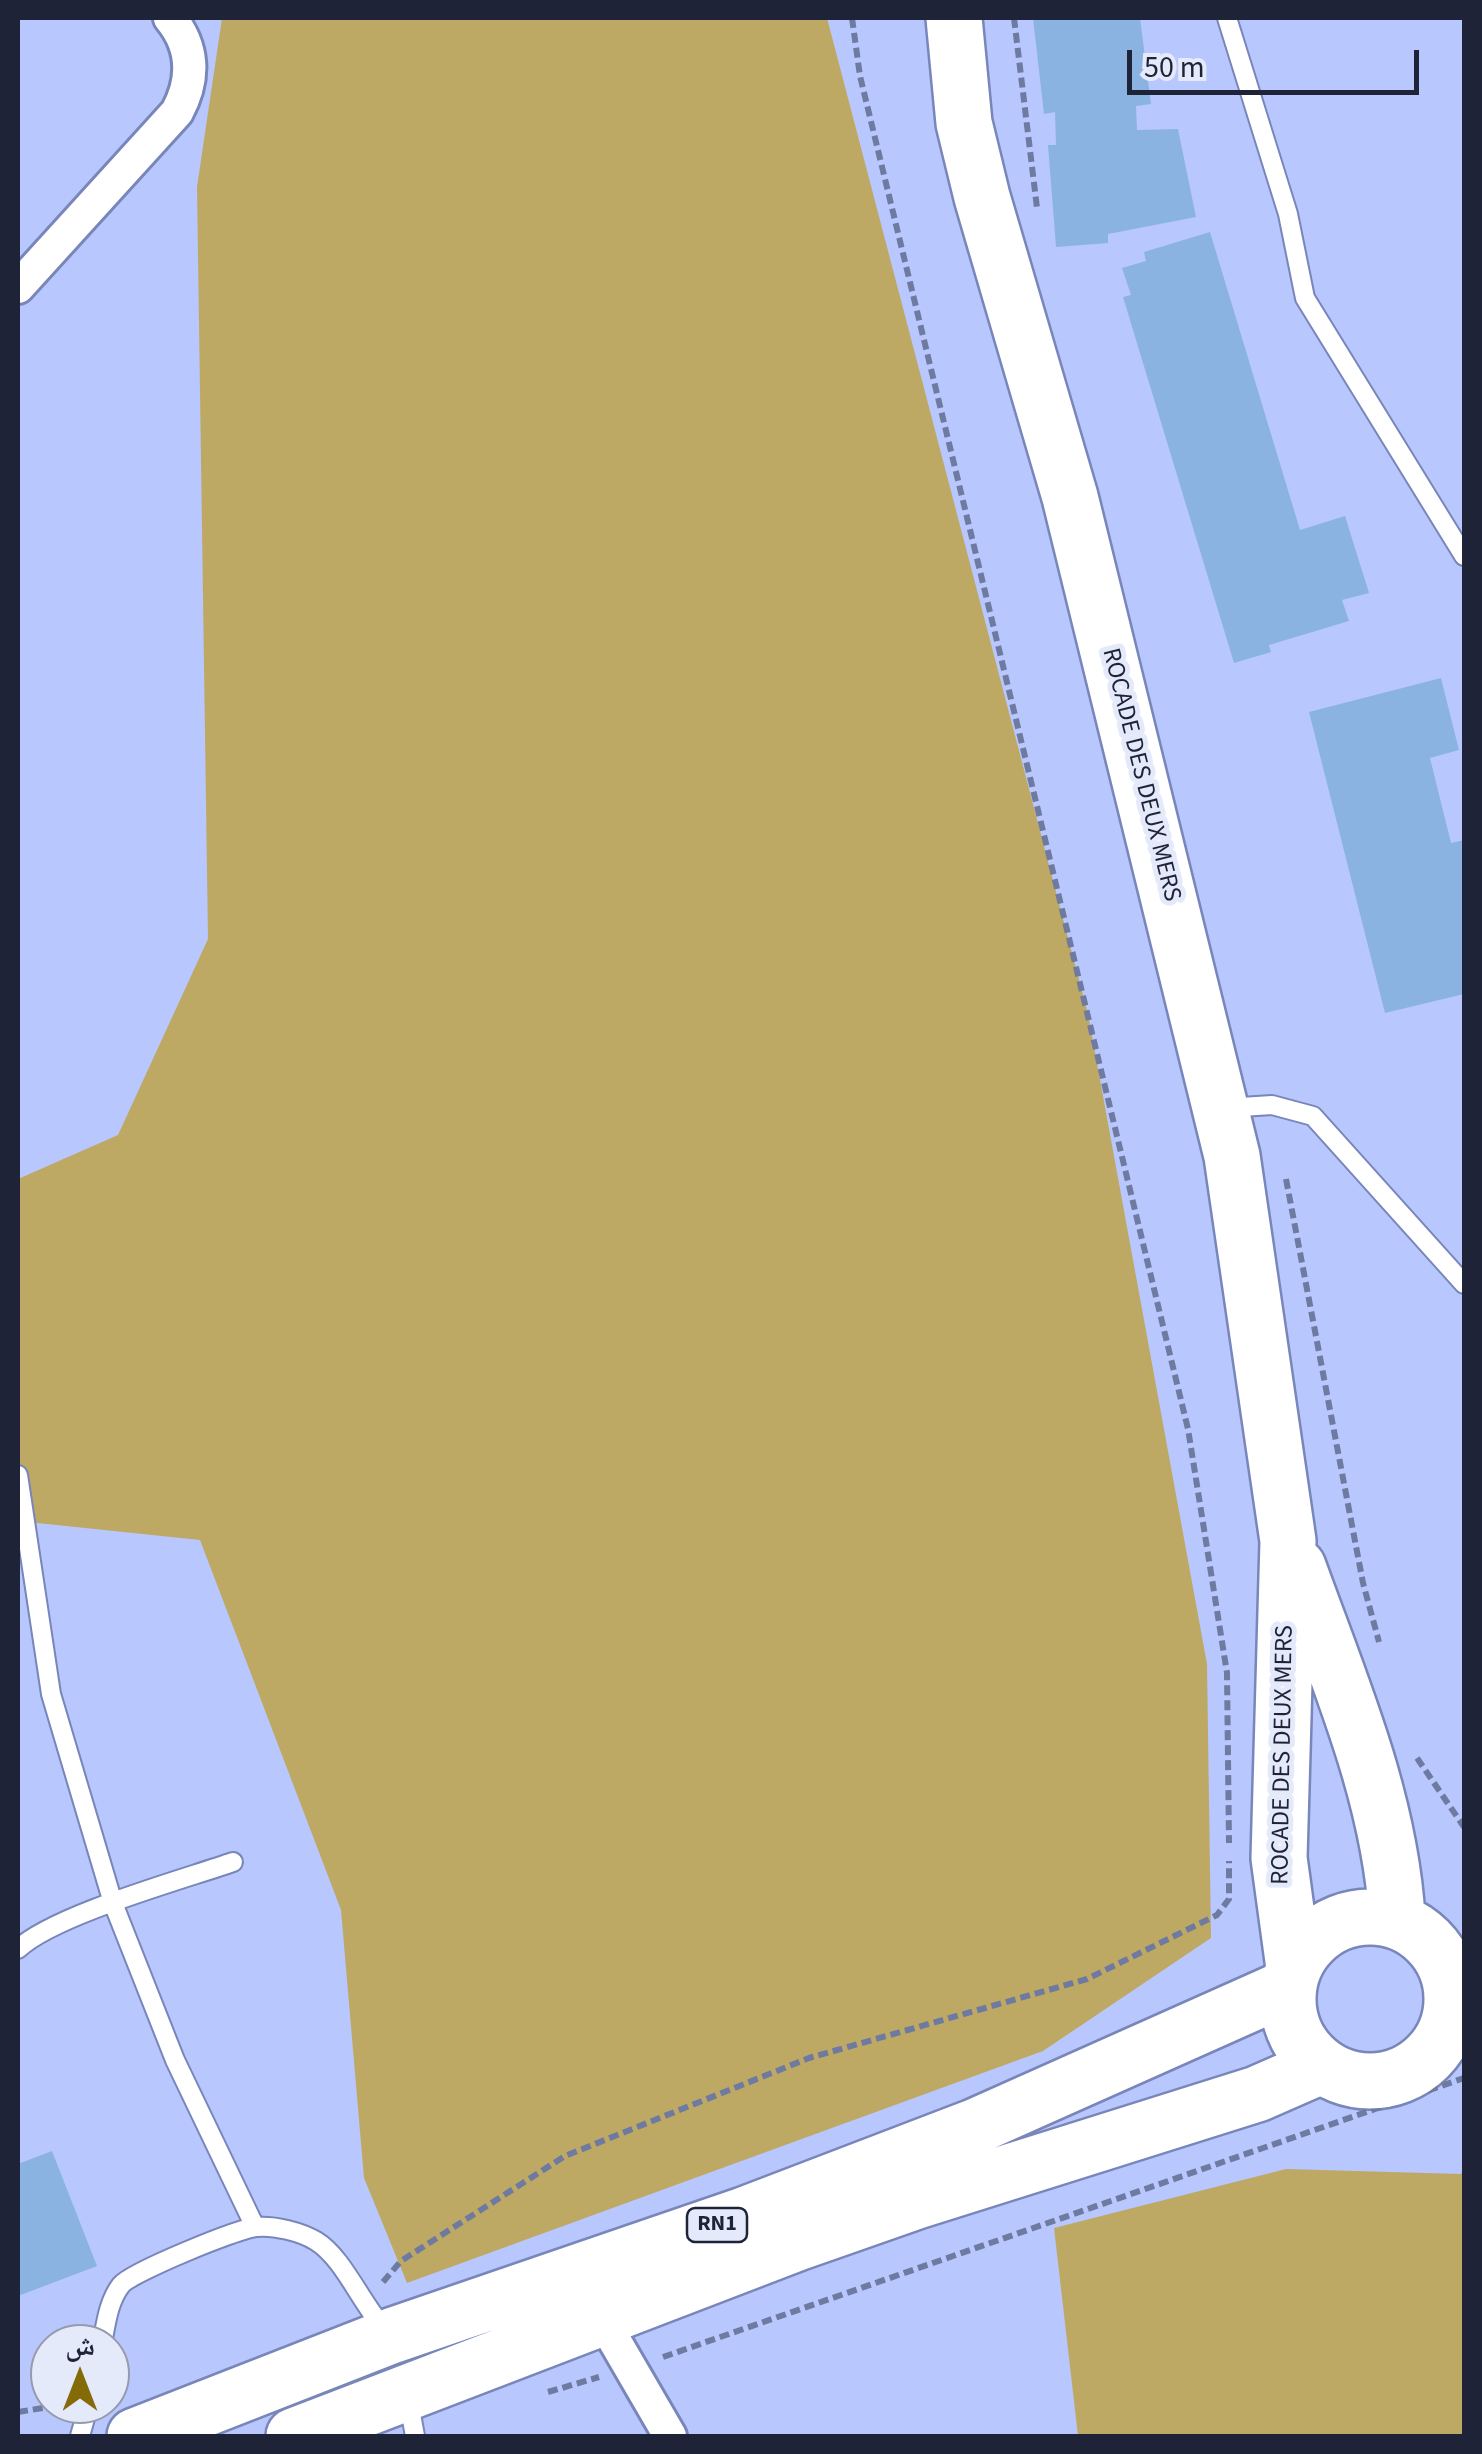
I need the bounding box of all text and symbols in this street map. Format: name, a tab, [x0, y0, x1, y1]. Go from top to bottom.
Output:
scale bar	[1132, 30, 1424, 92]
text: 50 m	[1144, 46, 1205, 89]
street label: ROCADE DES DEUX MERS	[1094, 645, 1186, 905]
street label: ROCADE DES DEUX MERS	[1267, 1625, 1301, 1885]
road number: RN1	[687, 2208, 747, 2242]
north arrow	[30, 2324, 130, 2424]
text: ش	[65, 2326, 95, 2366]

